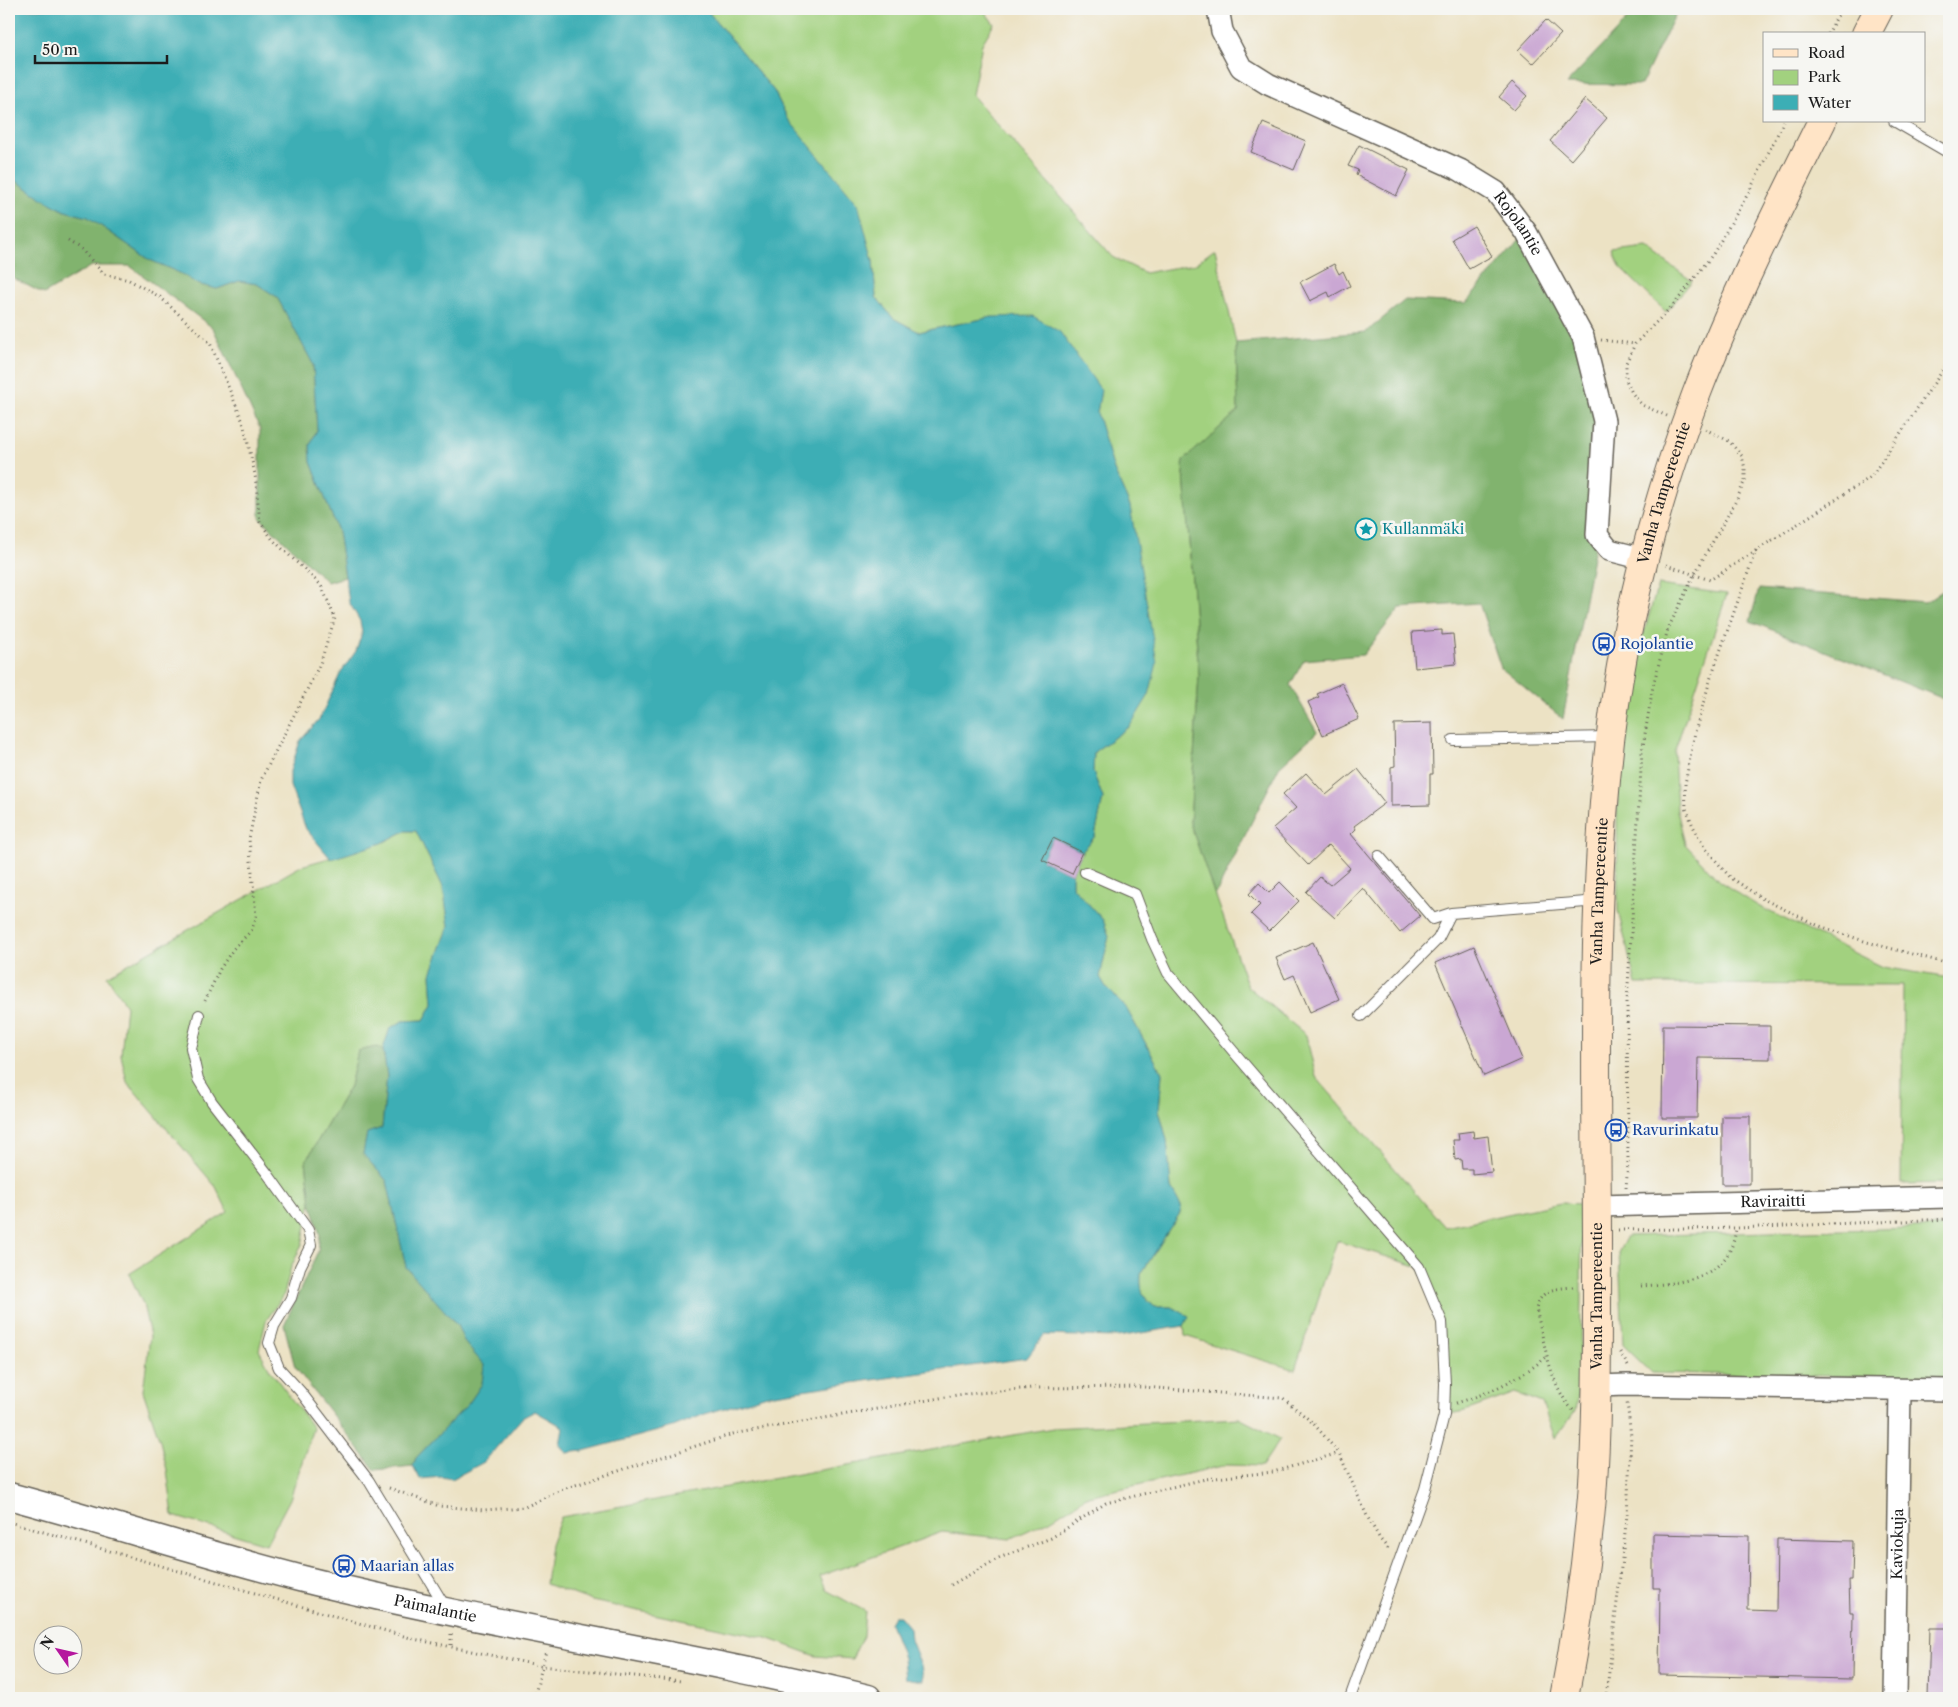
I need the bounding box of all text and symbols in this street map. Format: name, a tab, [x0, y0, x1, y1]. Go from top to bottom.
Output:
scale bar	[35, 32, 168, 64]
legend	[1763, 32, 1926, 122]
text: 50 m	[42, 40, 78, 59]
text: Road	[1808, 43, 1845, 62]
text: Park	[1808, 67, 1842, 86]
text: Water	[1807, 93, 1852, 112]
street label: Rojolantie	[1490, 187, 1547, 258]
street label: Vanha Tampereentie	[1633, 419, 1694, 567]
place icon: Kullanmäki	[1354, 517, 1378, 541]
place label: Kullanmäki	[1382, 519, 1465, 538]
bus stop icon: Rojolantie	[1592, 632, 1616, 656]
place label: Rojolantie	[1620, 634, 1694, 653]
street label: Vanha Tampereentie	[1587, 817, 1612, 966]
bus stop icon: Ravurinkatu	[1604, 1118, 1628, 1142]
place label: Ravurinkatu	[1632, 1120, 1719, 1139]
street label: Raviraitti	[1740, 1191, 1806, 1211]
street label: Vanha Tampereentie	[1587, 1222, 1606, 1371]
street label: Kaviokuja	[1887, 1508, 1907, 1580]
bus stop icon: Maarian allas	[332, 1554, 356, 1578]
place label: Maarian allas	[360, 1556, 454, 1575]
street label: Paimalantie	[392, 1590, 478, 1626]
north arrow	[32, 1624, 82, 1674]
text: N	[36, 1633, 58, 1653]

